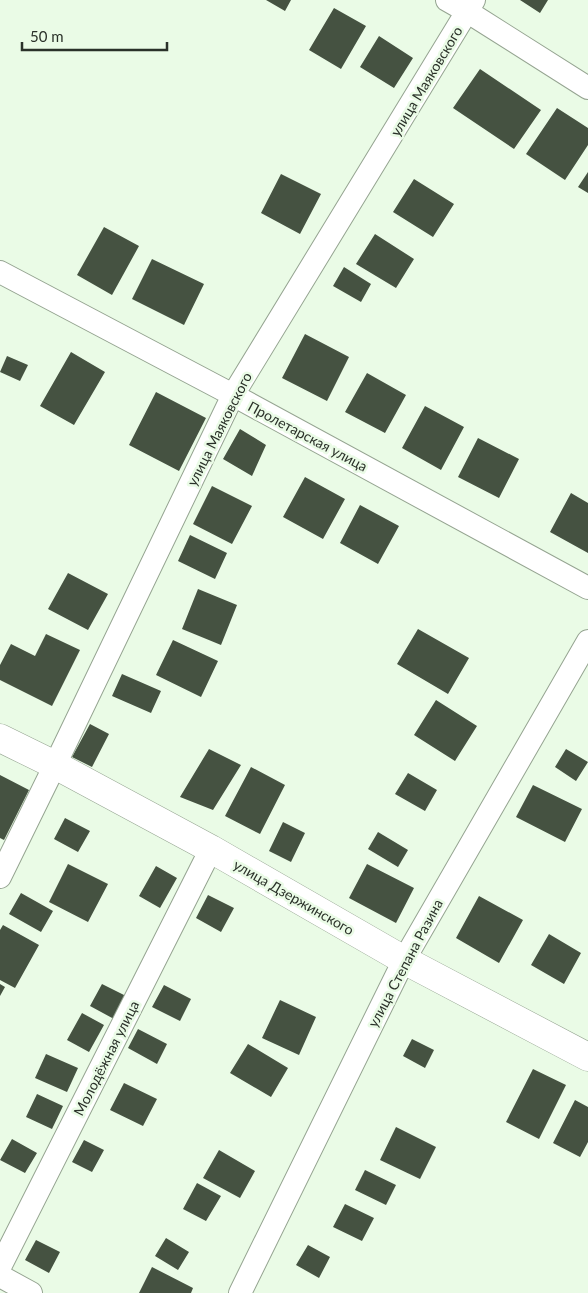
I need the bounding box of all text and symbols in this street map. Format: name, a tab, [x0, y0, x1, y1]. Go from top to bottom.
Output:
scale bar	[22, 20, 168, 52]
street label: улица Маяковского	[386, 23, 466, 139]
text: 50 m	[30, 27, 64, 45]
street label: улица Маяковского	[183, 369, 255, 489]
street label: Пролетарская улица	[245, 397, 371, 475]
street label: улица Дзержинского	[231, 856, 357, 938]
street label: улица Степана Разина	[364, 896, 446, 1030]
street label: Молодёжная улица	[70, 998, 142, 1118]

